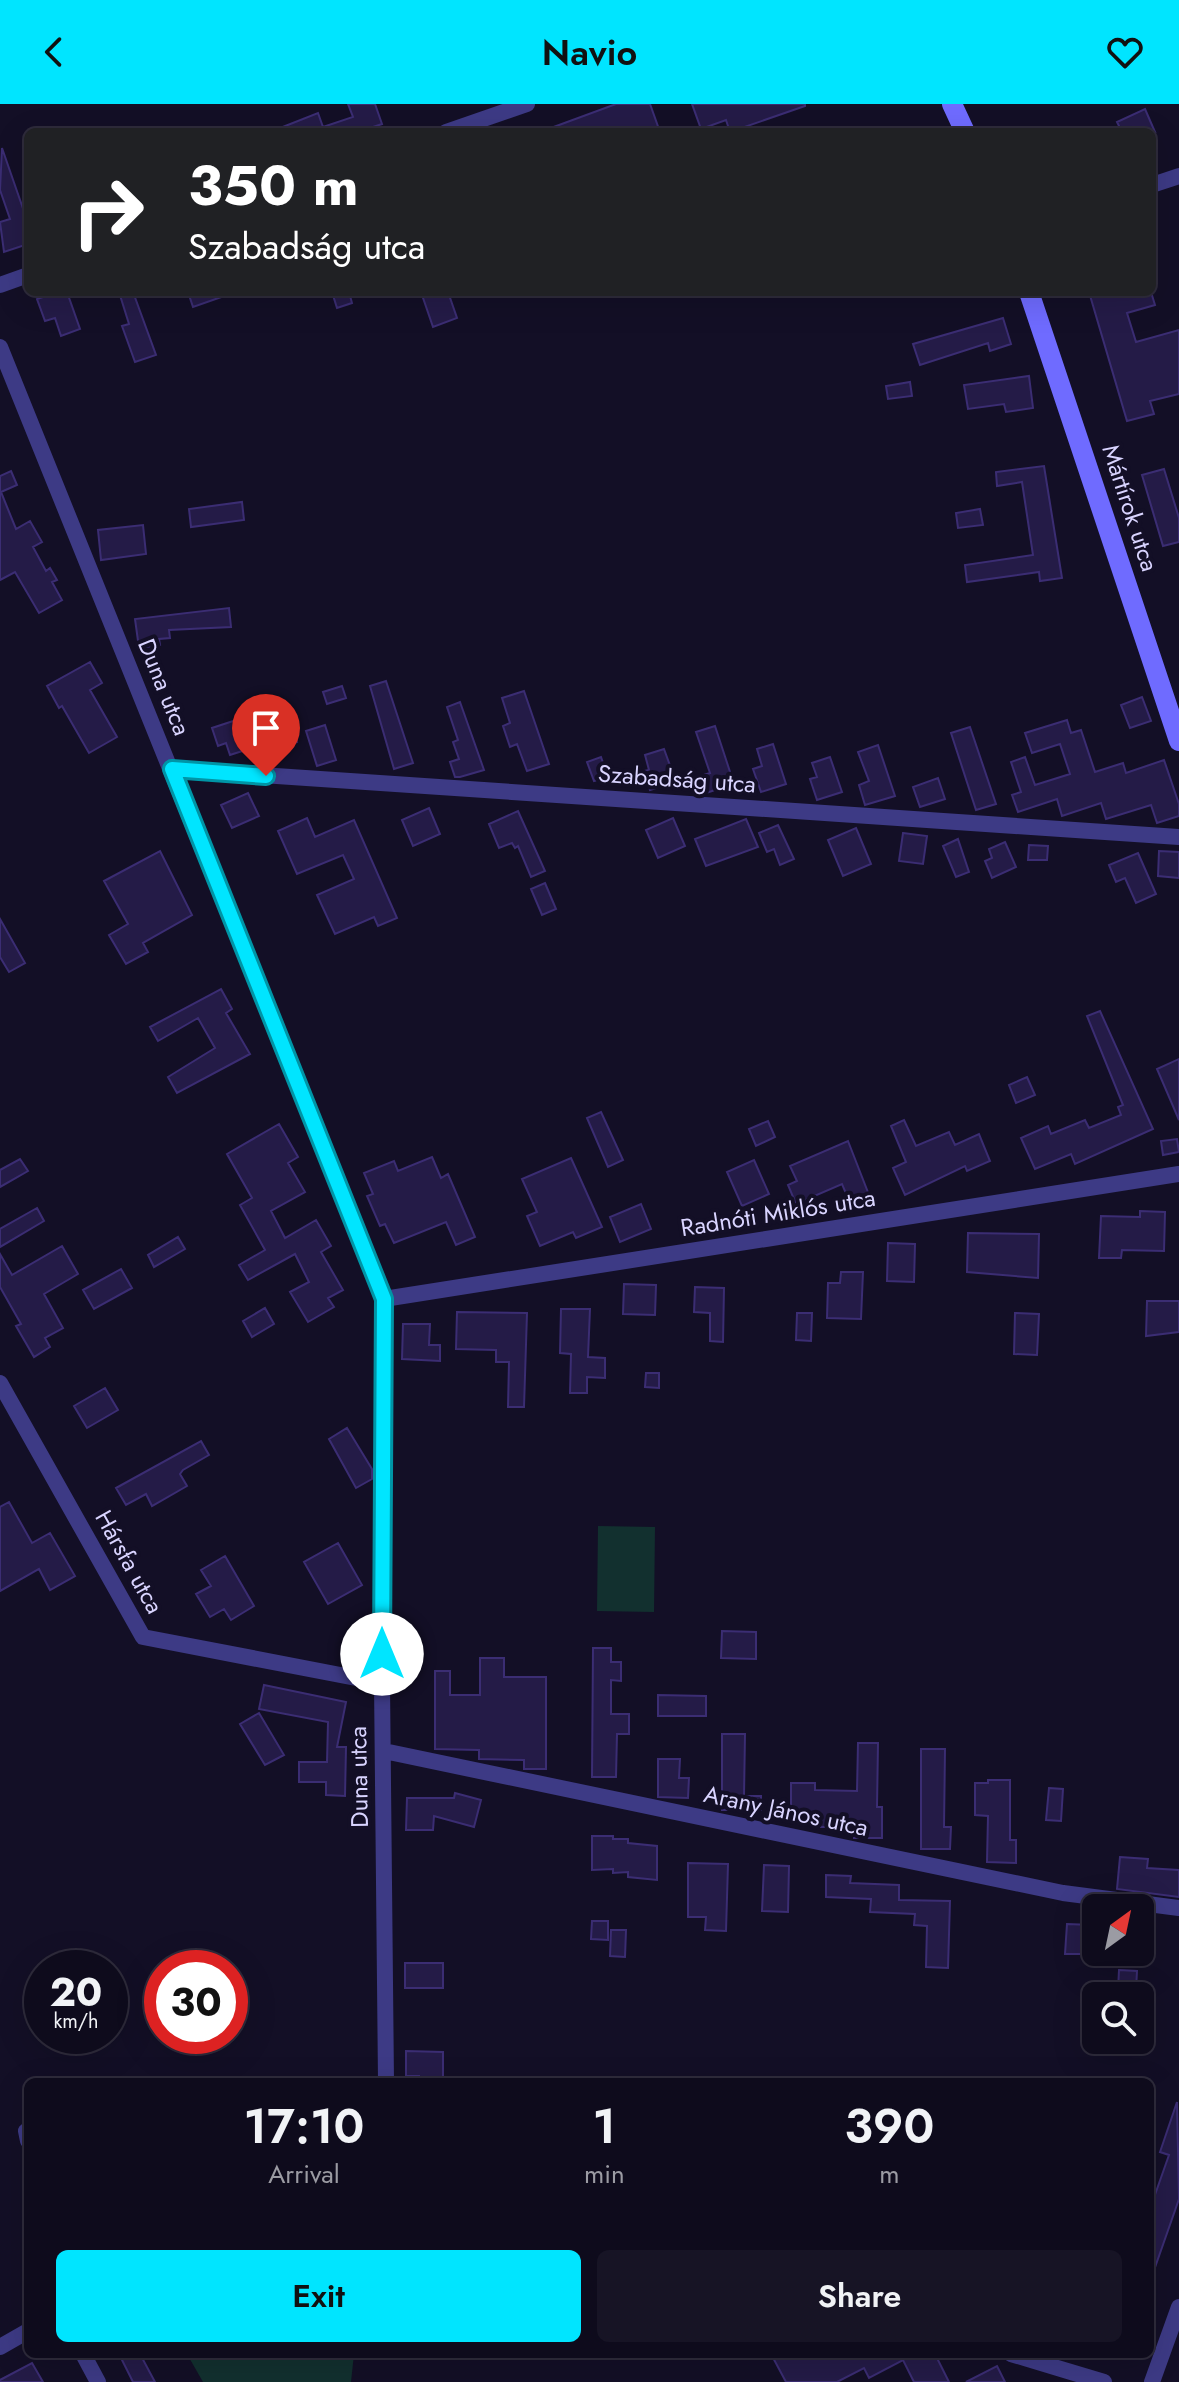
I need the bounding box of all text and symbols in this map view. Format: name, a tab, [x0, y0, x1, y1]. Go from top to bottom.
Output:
text: Navio	[542, 26, 637, 78]
icon: back	[32, 30, 76, 74]
icon: heart	[1103, 30, 1147, 74]
text: 350 m	[188, 145, 359, 226]
icon: right	[56, 160, 160, 264]
text: Szabadság utca	[188, 220, 425, 272]
street label: Mártírok utca	[1094, 440, 1167, 576]
street label: Duna utca	[129, 633, 200, 740]
pin	[232, 694, 300, 776]
icon: arrive	[244, 706, 288, 750]
street label: Szabadság utca	[597, 756, 757, 801]
street label: Radnóti Miklós utca	[678, 1180, 878, 1245]
street label: Hársfa utca	[87, 1504, 172, 1620]
position arrow	[340, 1612, 424, 1696]
street label: Duna utca	[340, 1726, 377, 1828]
street label: Arany János utca	[701, 1776, 872, 1845]
north arrow	[1082, 1894, 1154, 1966]
map controls	[1082, 1894, 1154, 2054]
speed limit sign: 30	[144, 1950, 248, 2054]
text: 20	[50, 1963, 102, 2021]
button: search	[1082, 1982, 1154, 2054]
text: km/h	[53, 2007, 99, 2036]
text: 17:10	[244, 2092, 364, 2161]
text: 1	[593, 2092, 616, 2161]
text: 390	[844, 2092, 934, 2161]
text: Arrival	[268, 2155, 340, 2193]
text: min	[584, 2155, 625, 2193]
text: m	[879, 2155, 899, 2193]
button: Exit	[56, 2250, 581, 2342]
button: Share	[597, 2250, 1122, 2342]

